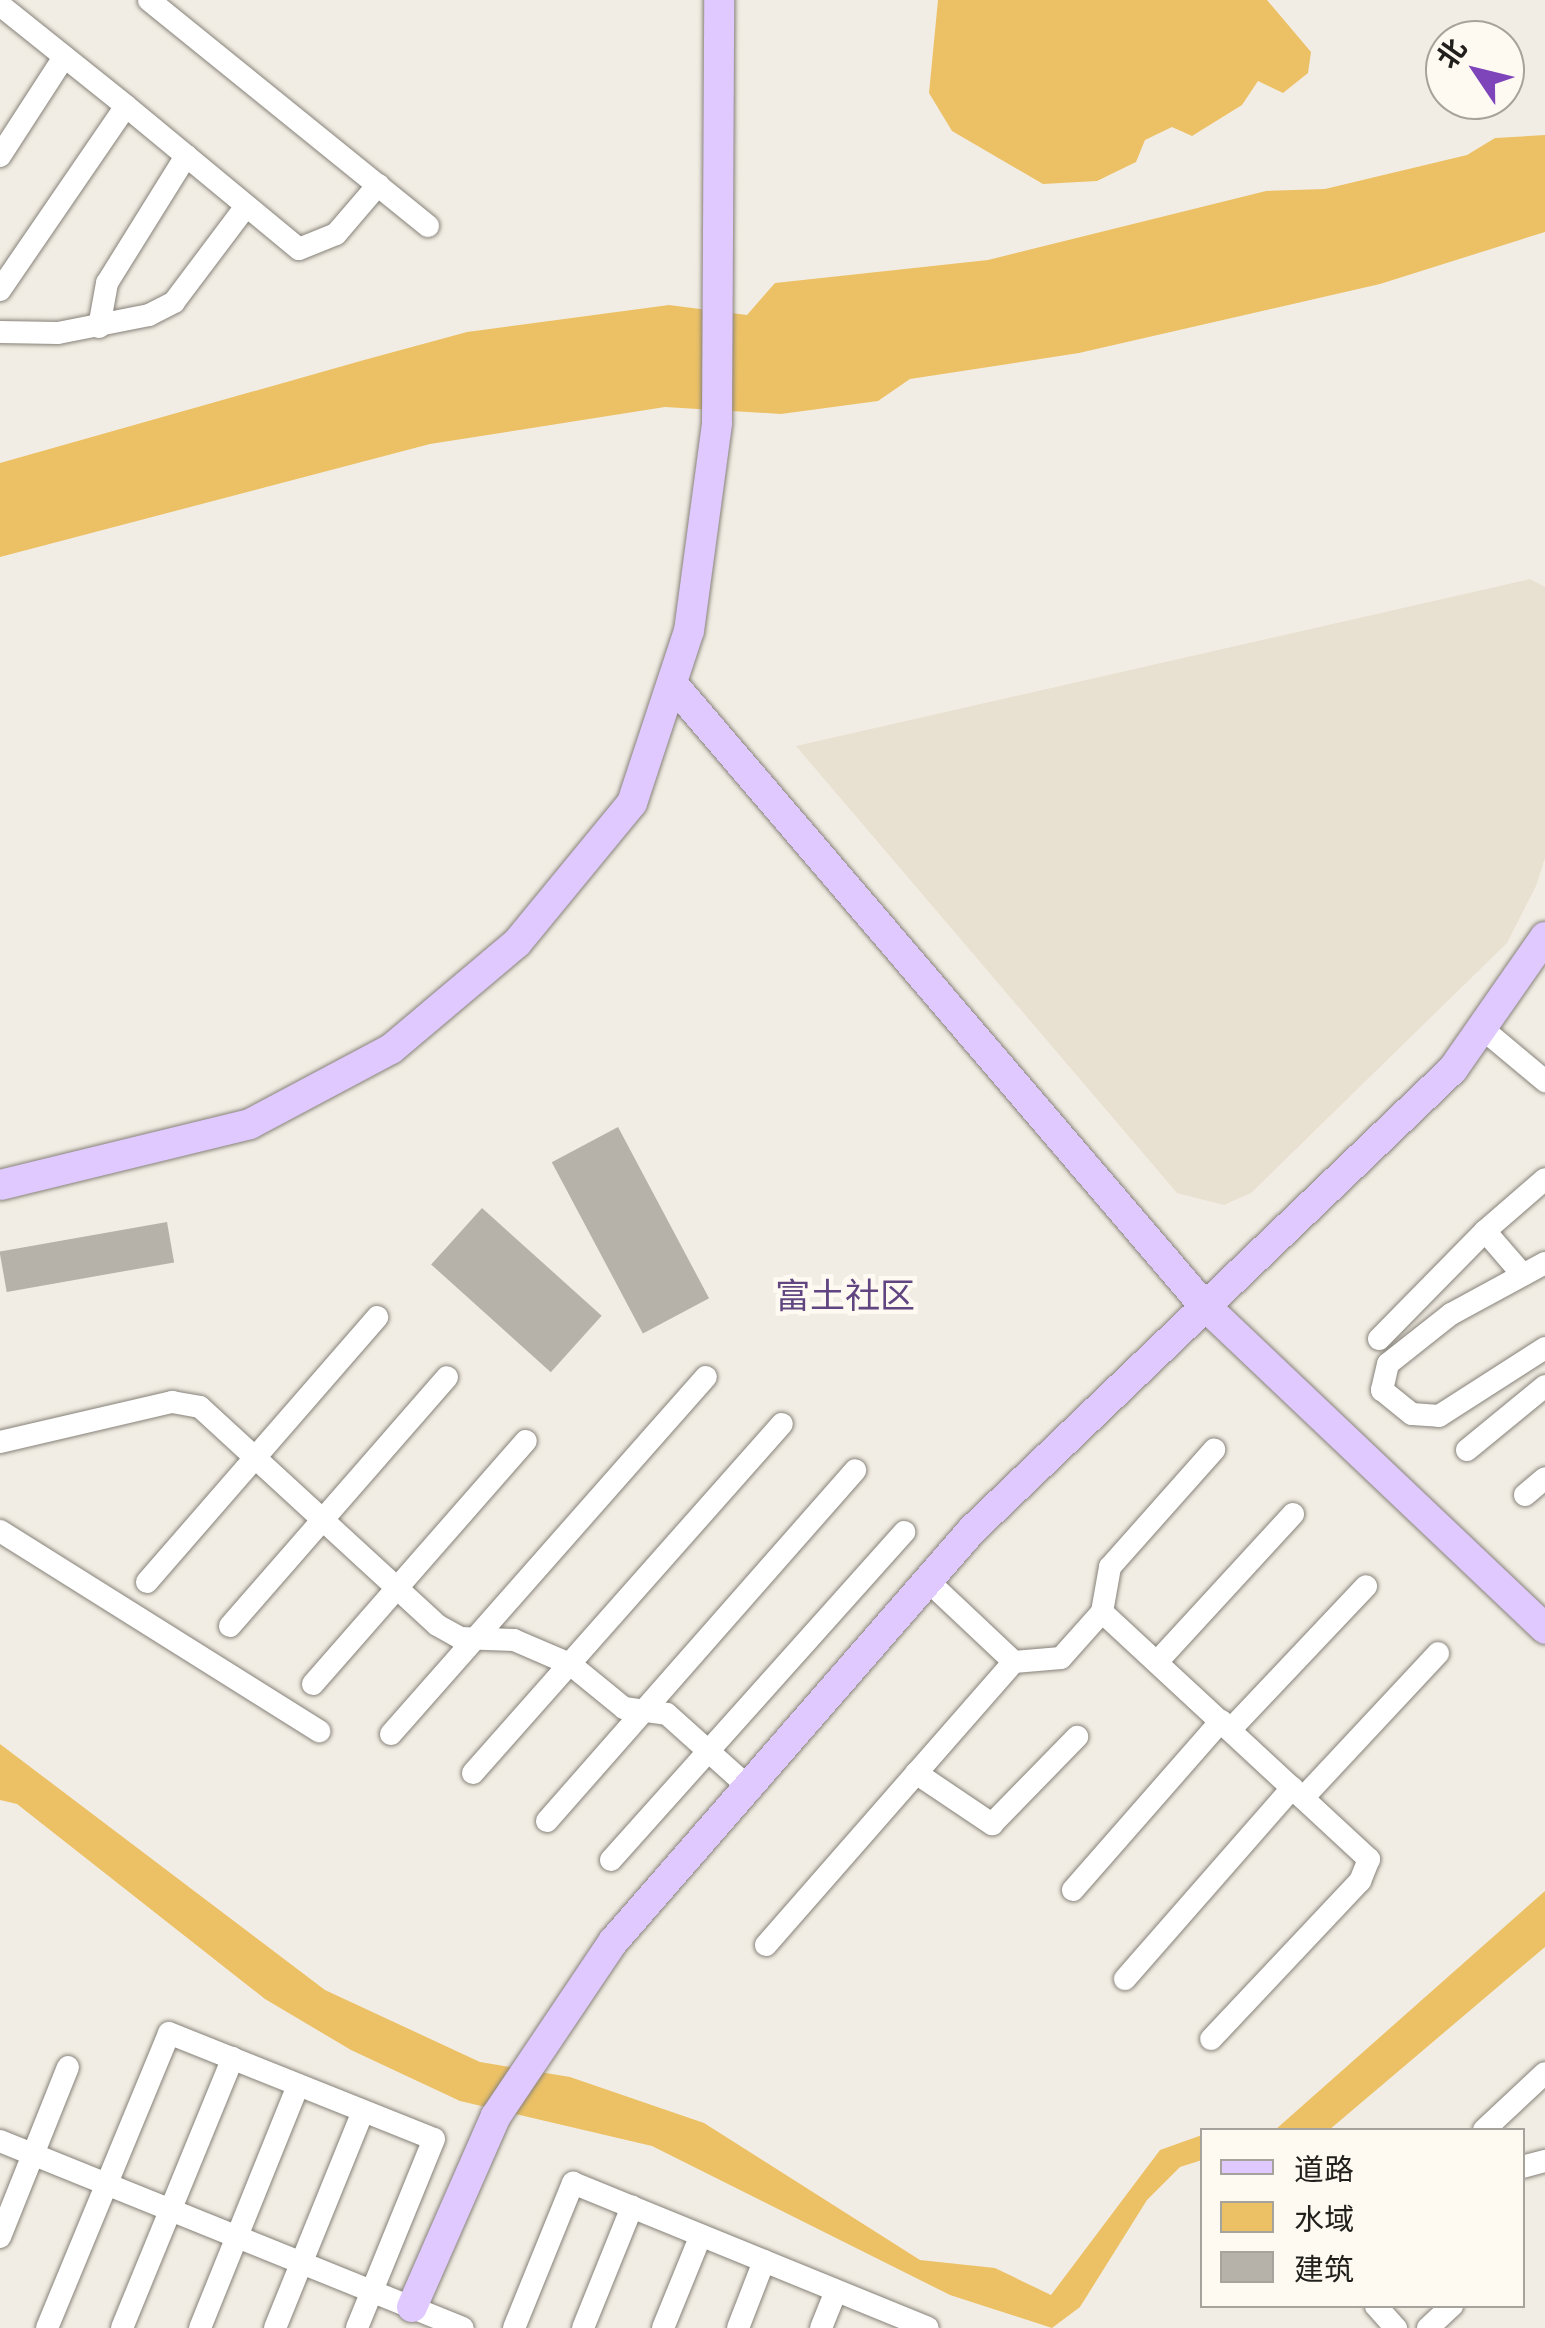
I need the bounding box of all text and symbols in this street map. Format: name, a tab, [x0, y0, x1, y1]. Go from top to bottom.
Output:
north arrow	[1425, 20, 1525, 120]
text: 北	[1430, 33, 1473, 75]
district label: 富土社区	[775, 1275, 915, 1317]
legend	[1200, 2128, 1525, 2308]
text: 道路	[1294, 2152, 1354, 2187]
text: 水域	[1294, 2202, 1354, 2237]
text: 建筑	[1294, 2252, 1354, 2287]

